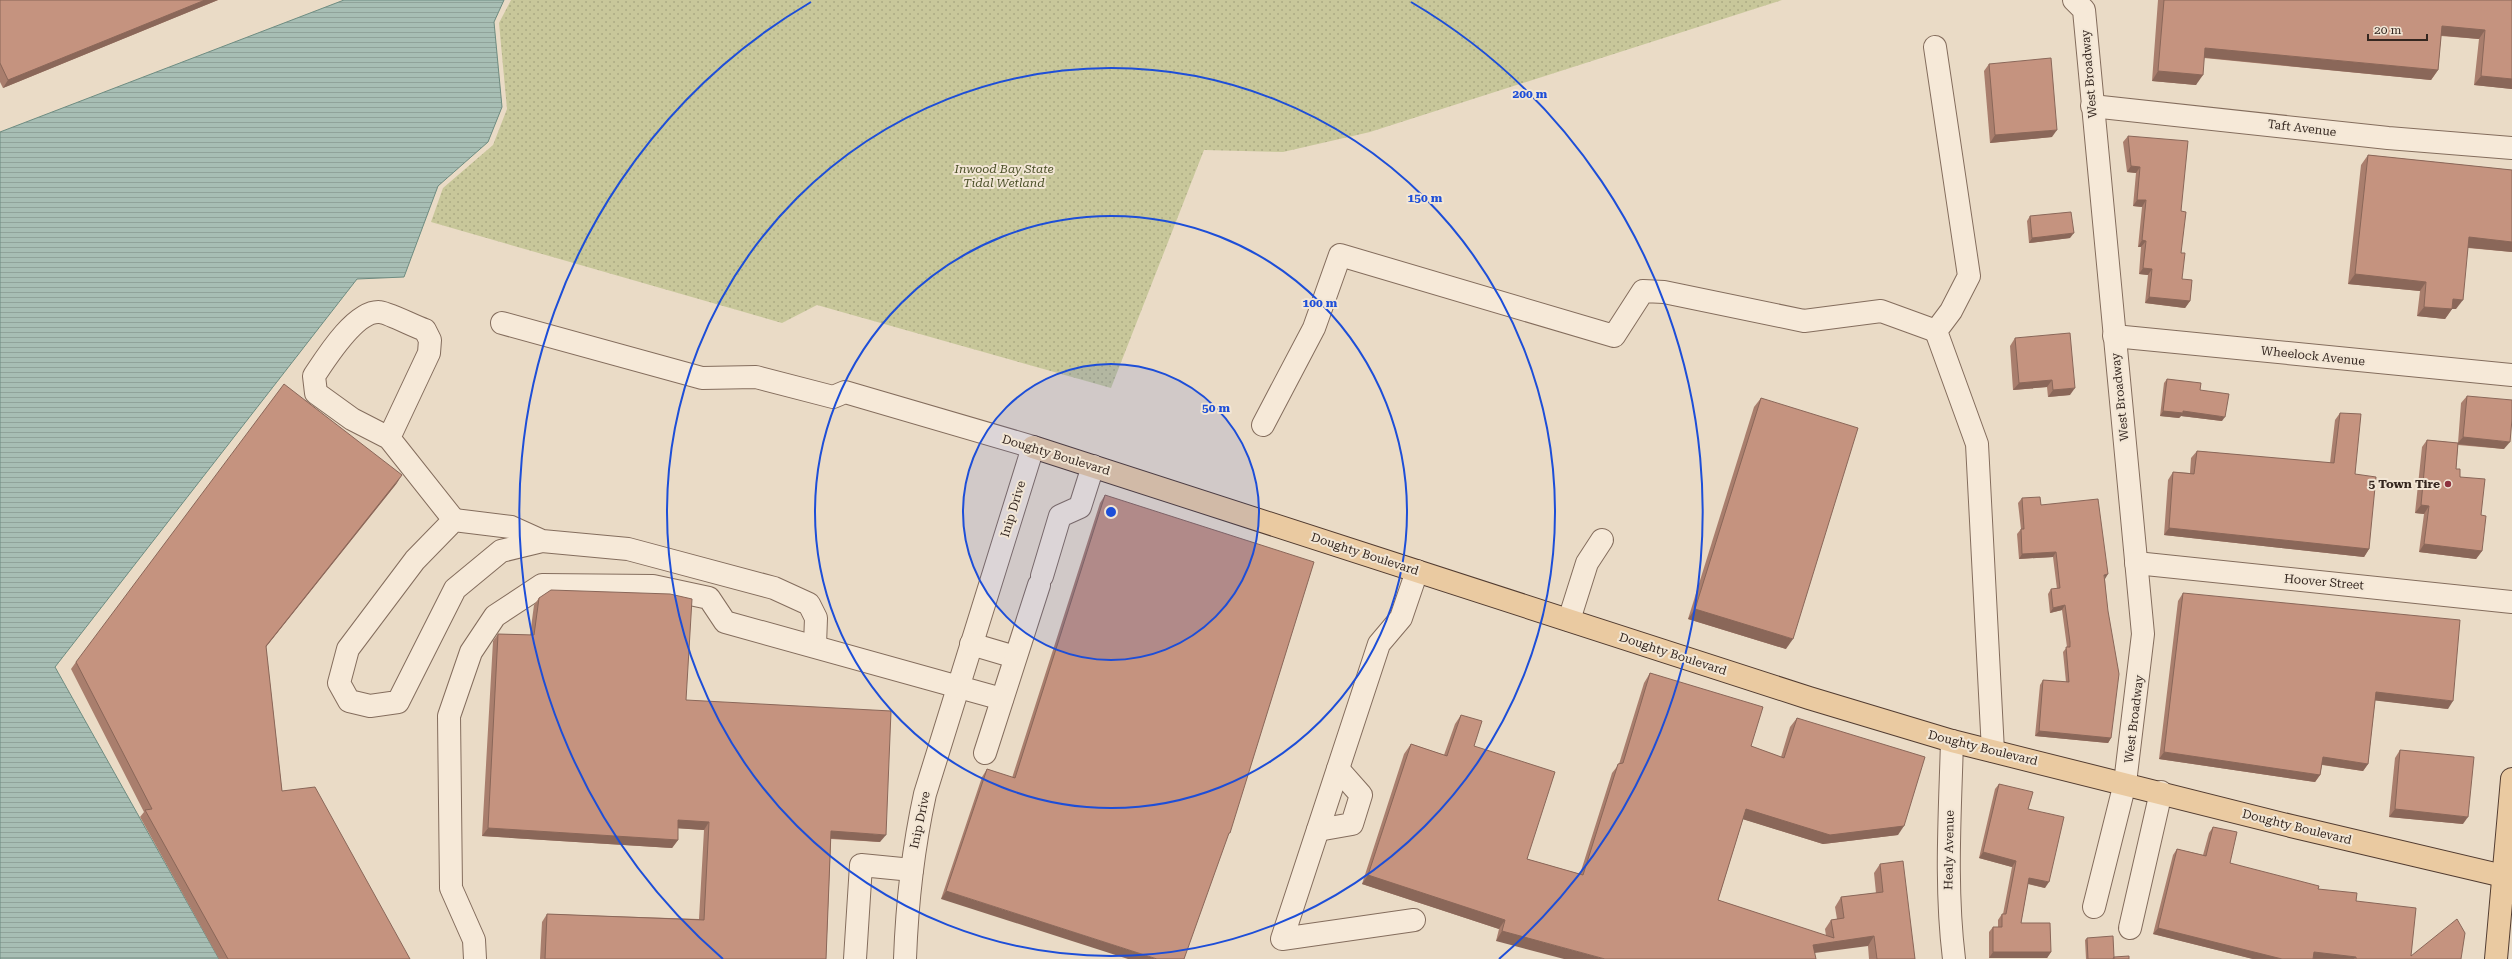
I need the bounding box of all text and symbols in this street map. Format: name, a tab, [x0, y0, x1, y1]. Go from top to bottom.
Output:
scale bar	[2368, 16, 2427, 42]
text: 20 m	[2374, 23, 2401, 37]
street label: West Broadway	[2078, 28, 2100, 119]
text: 200 m	[1513, 87, 1548, 101]
street label: Taft Avenue	[2267, 117, 2338, 139]
park label: Inwood Bay State Tidal Wetland	[953, 162, 1054, 190]
text: 150 m	[1408, 191, 1443, 205]
text: 100 m	[1303, 296, 1338, 310]
street label: Wheelock Avenue	[2260, 344, 2366, 368]
street label: West Broadway	[2108, 351, 2132, 442]
text: 50 m	[1202, 401, 1230, 415]
street label: Doughty Boulevard	[1000, 432, 1112, 478]
place label: 5 Town Tire	[2368, 477, 2440, 491]
street label: Inip Drive	[998, 479, 1028, 539]
marker: 5 Town Tire	[2443, 479, 2453, 489]
centre of rings	[1104, 505, 1118, 519]
street label: Doughty Boulevard	[1309, 530, 1421, 578]
street label: Hoover Street	[2284, 572, 2365, 593]
street label: Doughty Boulevard	[1617, 630, 1729, 678]
street label: West Broadway	[2122, 673, 2146, 764]
street label: Doughty Boulevard	[1927, 728, 2039, 768]
street label: Inip Drive	[907, 790, 933, 850]
street label: Doughty Boulevard	[2241, 807, 2353, 847]
street label: Healy Avenue	[1941, 810, 1957, 890]

